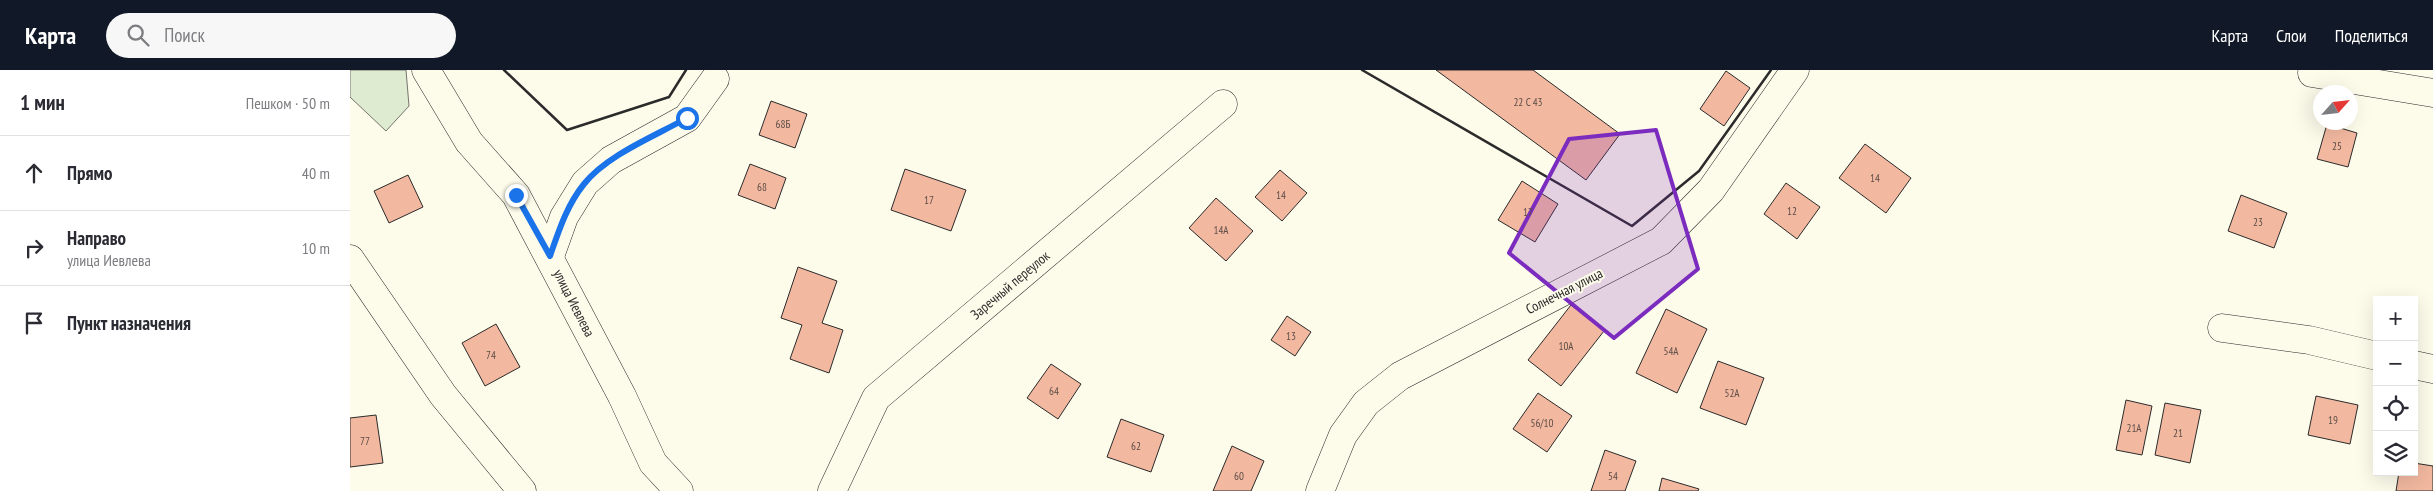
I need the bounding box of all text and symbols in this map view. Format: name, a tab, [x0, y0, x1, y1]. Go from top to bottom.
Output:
search box	[106, 13, 456, 58]
text: Карта	[25, 20, 76, 51]
icon: search	[124, 21, 152, 49]
text: Поиск	[164, 23, 205, 47]
text: Карта	[2211, 24, 2248, 47]
text: Слои	[2276, 24, 2307, 47]
text: Поделиться	[2335, 24, 2408, 47]
north arrow	[2313, 85, 2358, 130]
text: 1 мин	[20, 89, 65, 116]
text: Пешком · 50 m	[246, 93, 330, 113]
house number: 22 С 43	[1513, 95, 1543, 109]
route start	[676, 107, 699, 130]
house number: 68Б	[776, 117, 791, 131]
house number: 25	[2332, 139, 2342, 153]
icon: ahead	[20, 159, 48, 187]
text: Прямо	[67, 161, 112, 185]
text: 40 m	[302, 163, 330, 183]
house number: 14	[1870, 171, 1880, 185]
house number: 68	[757, 180, 767, 194]
route end	[505, 184, 528, 207]
house number: 14	[1276, 188, 1286, 202]
house number: 17	[924, 193, 934, 207]
house number: 12	[1787, 204, 1797, 218]
house number: 17	[1523, 205, 1533, 219]
house number: 23	[2253, 215, 2263, 229]
house number: 14А	[1213, 223, 1229, 237]
text: Направо	[67, 226, 126, 250]
icon: right	[20, 234, 48, 262]
text: 10 m	[302, 238, 330, 258]
street label: Заречный переулок	[967, 246, 1054, 323]
text: улица Иевлева	[67, 250, 151, 270]
street label: Солнечная улица	[1523, 264, 1605, 318]
street label: улица Иевлева	[549, 266, 599, 340]
map controls	[2373, 296, 2418, 476]
button: +	[2373, 296, 2418, 341]
icon: arrive	[20, 309, 48, 337]
text: Пункт назначения	[67, 311, 191, 335]
house number: 13	[1286, 329, 1296, 343]
house number: 10А	[1558, 339, 1574, 353]
button: −	[2373, 341, 2418, 386]
house number: 54А	[1663, 344, 1679, 358]
house number: 74	[486, 348, 496, 362]
house number: 64	[1049, 384, 1059, 398]
house number: 52А	[1724, 386, 1740, 400]
button: locate	[2373, 386, 2418, 431]
house number: 19	[2328, 413, 2338, 427]
house number: 56/10	[1530, 416, 1554, 430]
house number: 21А	[2126, 421, 2142, 435]
house number: 21	[2173, 426, 2183, 440]
button: layers	[2373, 431, 2418, 476]
house number: 77	[360, 434, 370, 448]
house number: 62	[1131, 439, 1141, 453]
house number: 60	[1234, 469, 1244, 483]
house number: 54	[1608, 469, 1618, 483]

